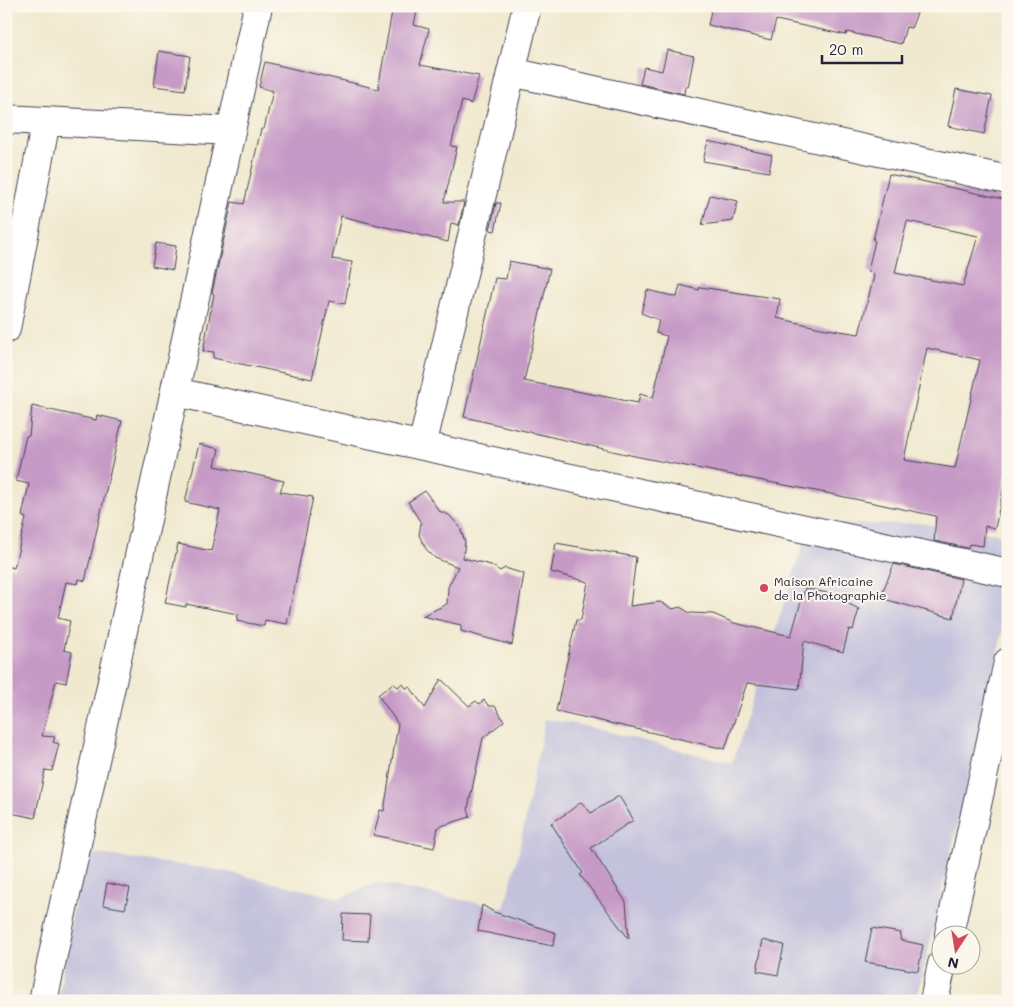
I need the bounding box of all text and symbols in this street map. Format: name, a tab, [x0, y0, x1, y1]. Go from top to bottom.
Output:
scale bar	[822, 32, 902, 64]
text: 20 m	[829, 39, 863, 59]
place label: Maison Africaine de la Photographie	[774, 573, 887, 603]
marker: Maison Africaine de la Photographie	[758, 582, 770, 594]
north arrow	[932, 924, 982, 974]
text: N	[946, 953, 960, 974]

